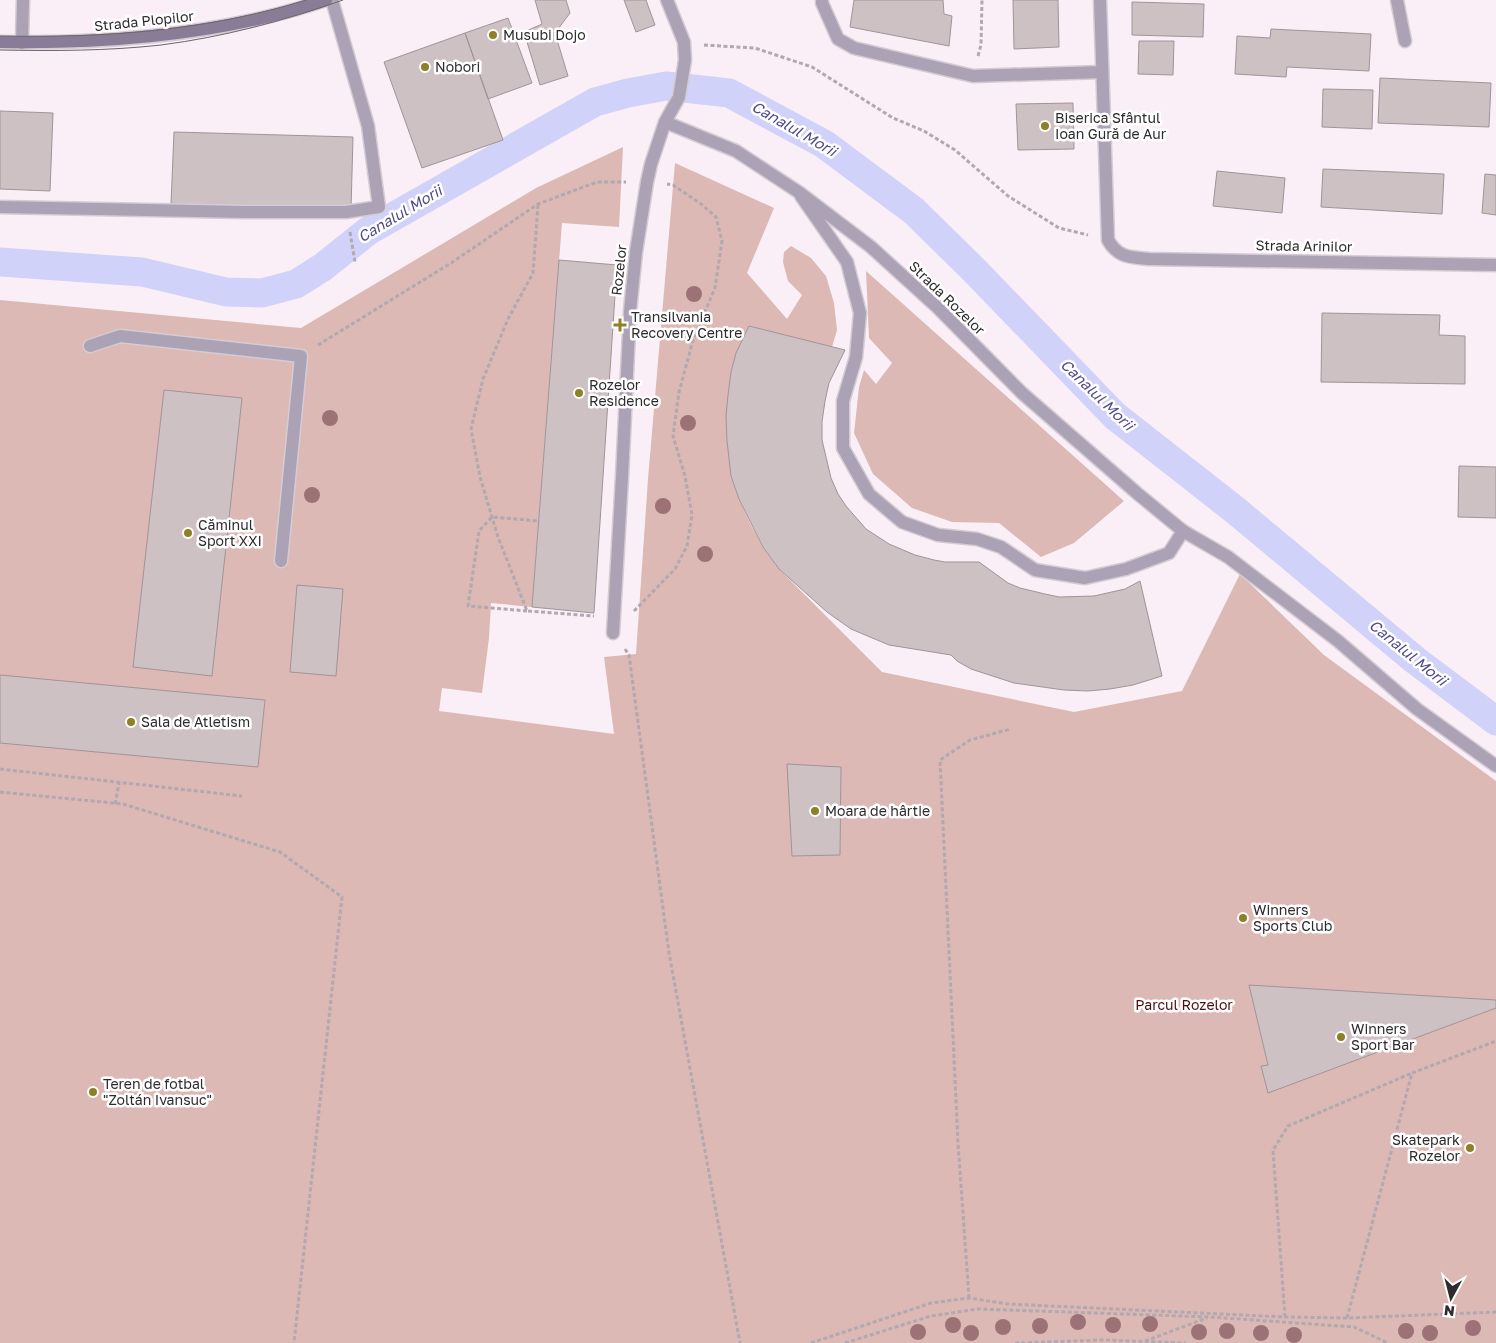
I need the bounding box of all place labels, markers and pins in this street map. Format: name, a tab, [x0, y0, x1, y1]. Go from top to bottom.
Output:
place label: Musubi Dojo	[503, 26, 586, 43]
marker: Musubi Dojo	[487, 29, 499, 41]
place label: Nobori	[435, 58, 480, 75]
marker: Nobori	[419, 61, 431, 73]
place label: Biserica Sfântul Ioan Gură de Aur	[1055, 109, 1167, 142]
marker: Biserica Sfântul Ioan Gură de Aur	[1039, 120, 1051, 132]
place label: Transilvania Recovery Centre	[631, 308, 742, 341]
marker: Transilvania Recovery Centre	[613, 318, 627, 332]
place label: Rozelor Residence	[589, 376, 659, 409]
marker: Rozelor Residence	[573, 387, 585, 399]
place label: Căminul Sport XXI	[198, 516, 262, 549]
marker: Căminul Sport XXI	[182, 527, 194, 539]
place label: Sala de Atletism	[141, 713, 250, 730]
marker: Sala de Atletism	[125, 716, 137, 728]
place label: Moara de hârtie	[825, 802, 930, 819]
marker: Moara de hârtie	[809, 805, 821, 817]
place label: Winners Sports Club	[1253, 901, 1332, 934]
marker: Winners Sports Club	[1237, 912, 1249, 924]
place label: Winners Sport Bar	[1351, 1020, 1415, 1053]
marker: Winners Sport Bar	[1335, 1031, 1347, 1043]
place label: Teren de fotbal "Zoltán Ivansuc"	[103, 1075, 212, 1108]
marker: Teren de fotbal "Zoltán Ivansuc"	[87, 1086, 99, 1098]
place label: Skatepark Rozelor	[1392, 1131, 1461, 1164]
marker: Skatepark Rozelor	[1464, 1142, 1476, 1154]

